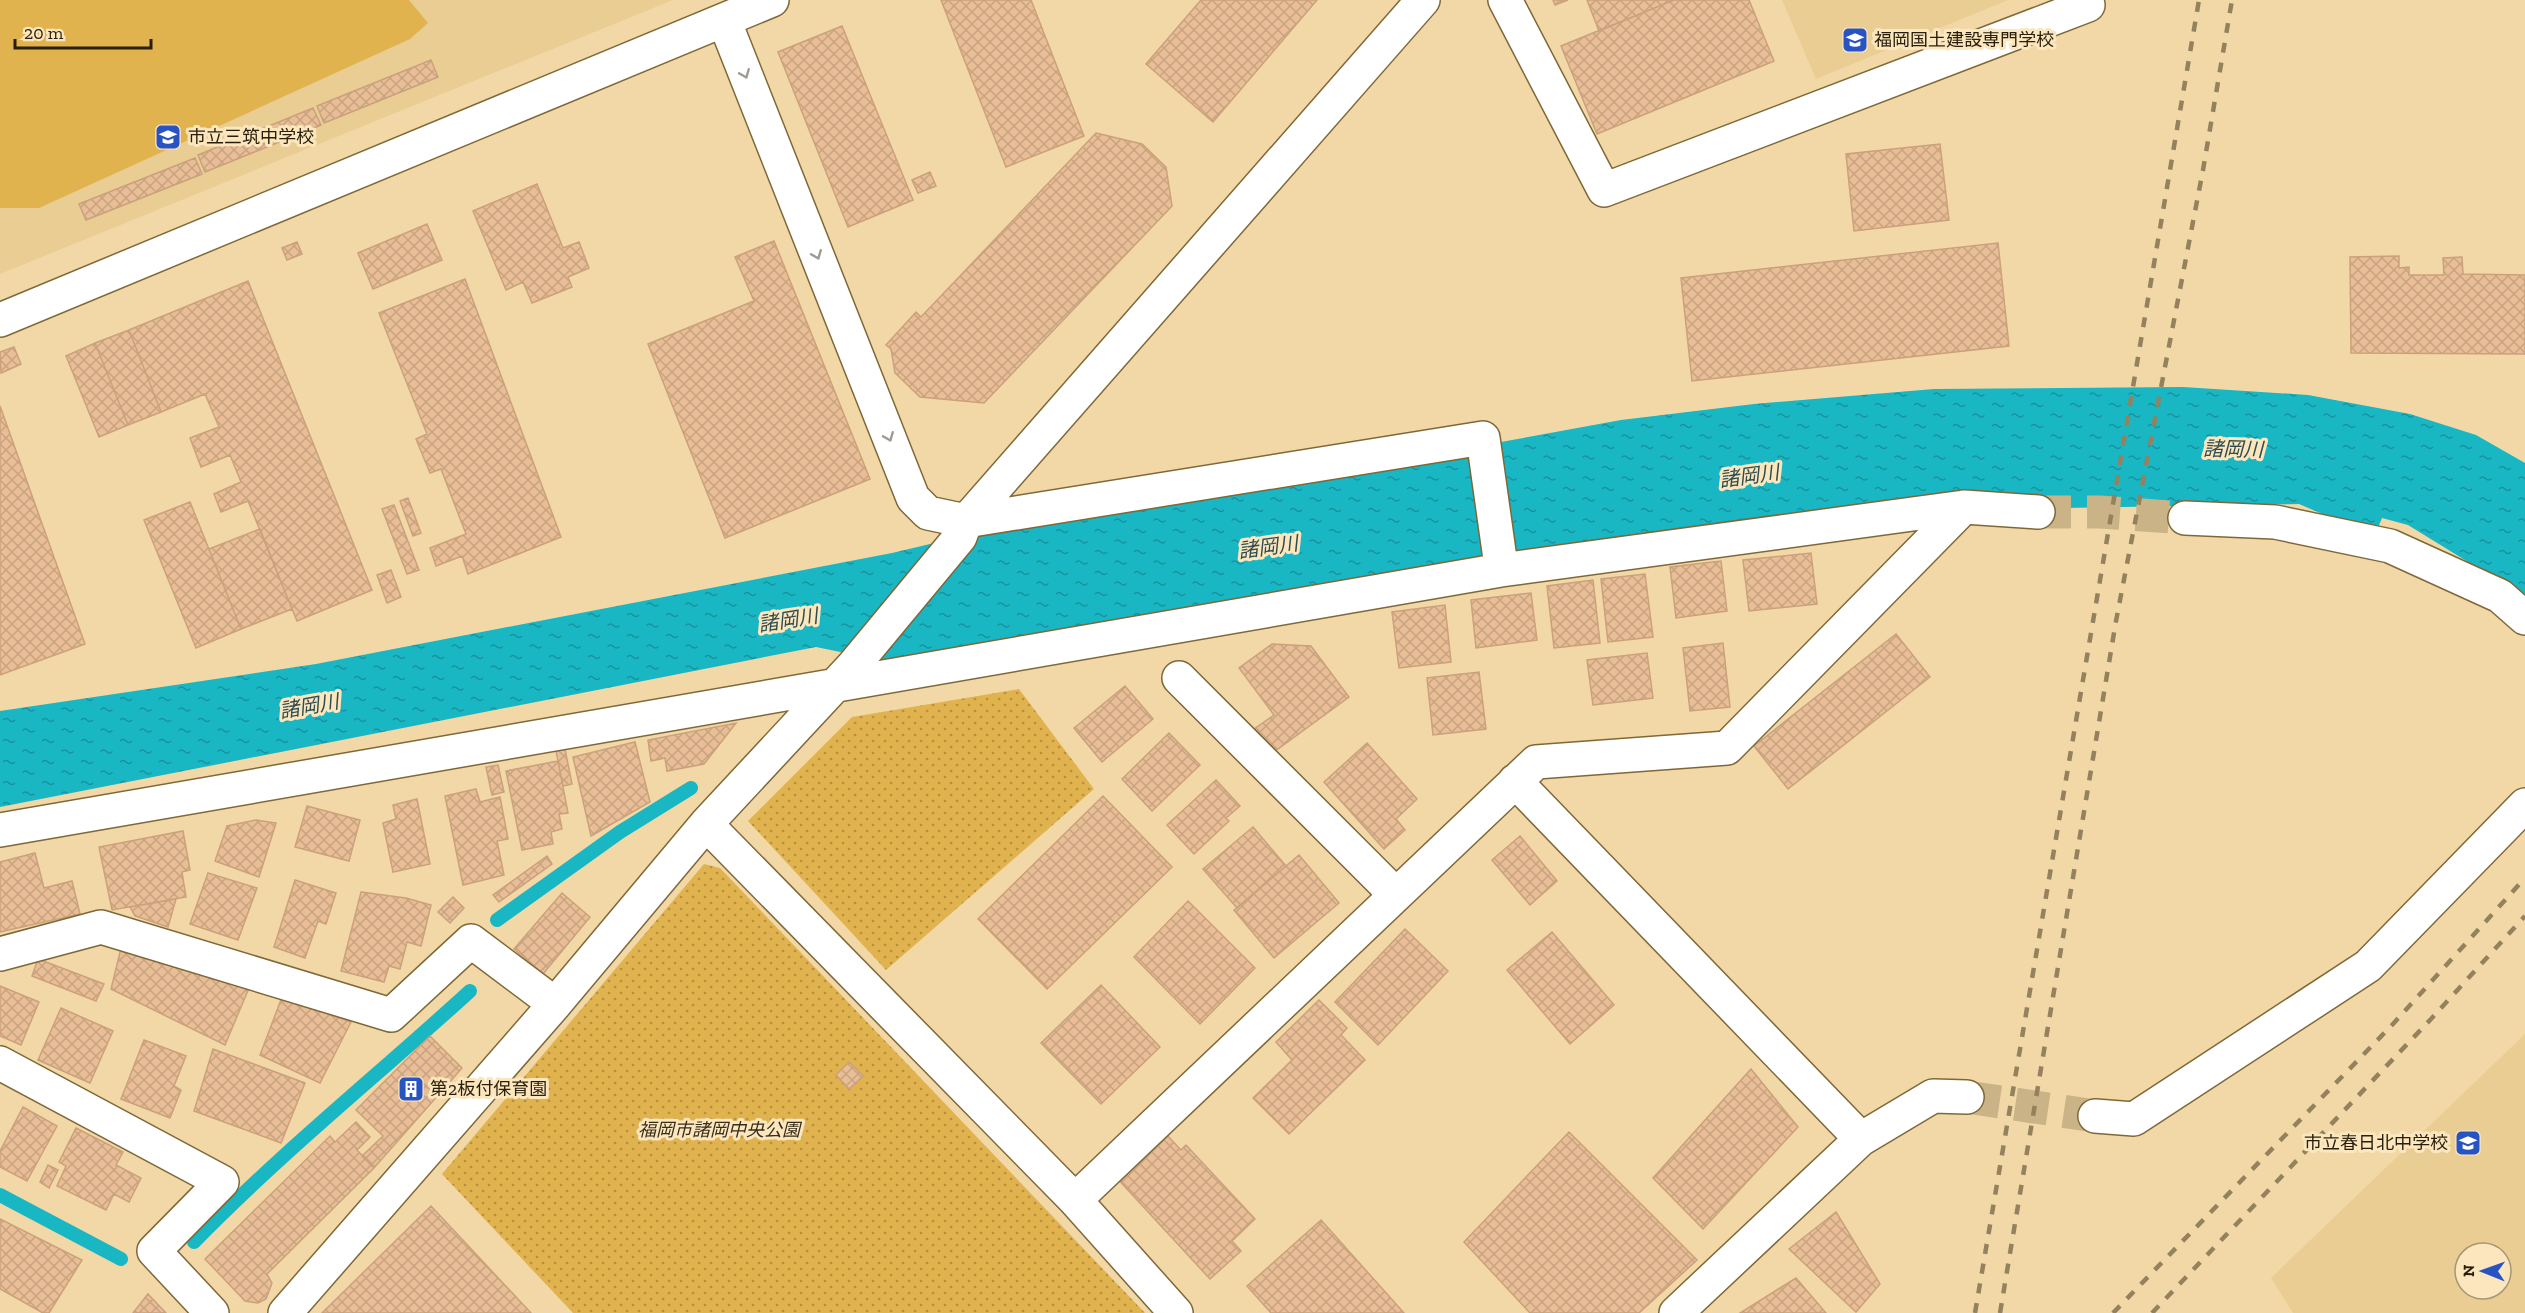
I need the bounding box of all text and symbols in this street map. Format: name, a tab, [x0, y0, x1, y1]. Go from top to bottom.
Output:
scale bar	[15, 12, 152, 50]
text: 20 m	[24, 22, 64, 44]
school or university icon: 福岡国土建設専門学校	[1840, 25, 1870, 55]
place label: 福岡国土建設専門学校	[1874, 29, 2054, 51]
one-way arrow	[738, 68, 750, 79]
school or university icon: 市立三筑中学校	[153, 122, 183, 152]
place label: 市立三筑中学校	[188, 126, 314, 148]
one-way arrow	[810, 249, 822, 260]
one-way arrow	[882, 430, 894, 441]
water label: 諸岡川	[2203, 436, 2265, 462]
water label: 諸岡川	[1718, 460, 1782, 492]
water label: 諸岡川	[1237, 531, 1301, 563]
water label: 諸岡川	[756, 603, 821, 637]
water label: 諸岡川	[277, 689, 343, 723]
building icon: 第2板付保育園	[396, 1074, 426, 1104]
place label: 第2板付保育園	[430, 1078, 547, 1100]
park label: 福岡市諸岡中央公園	[638, 1119, 803, 1141]
school or university icon: 市立春日北中学校	[2453, 1128, 2483, 1158]
place label: 市立春日北中学校	[2304, 1132, 2448, 1154]
north arrow	[2453, 1241, 2513, 1301]
text: N	[2459, 1264, 2478, 1277]

